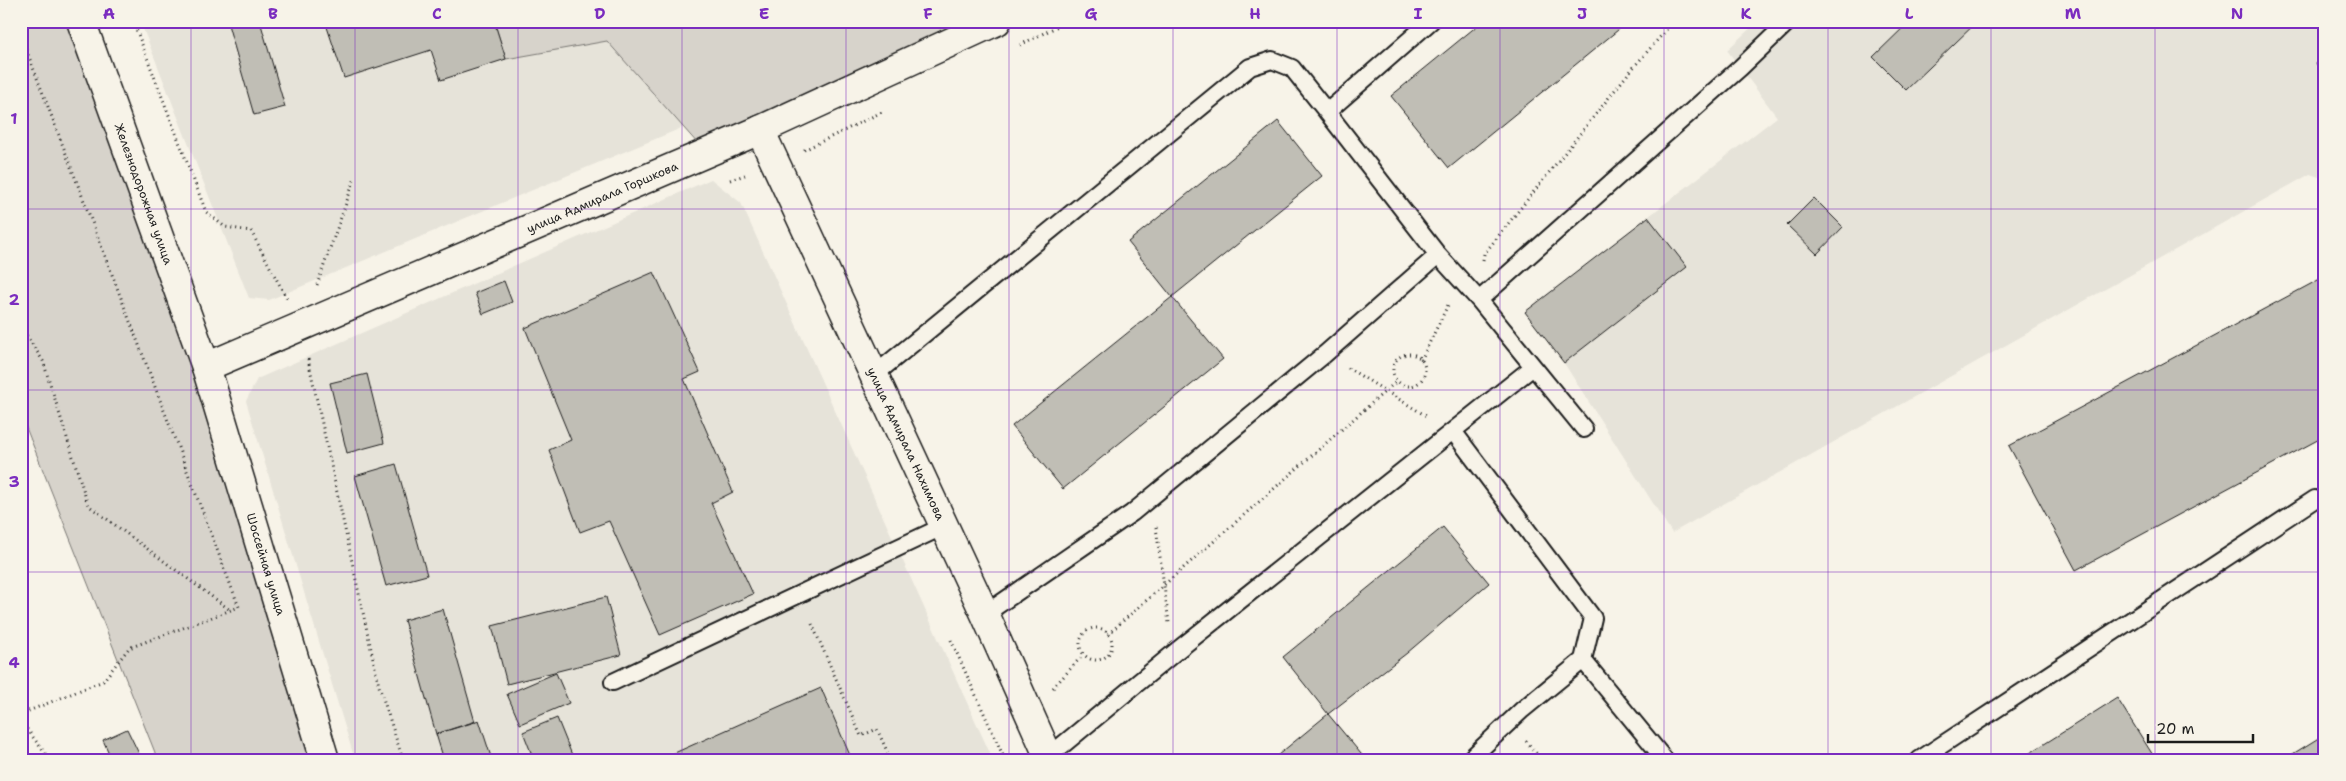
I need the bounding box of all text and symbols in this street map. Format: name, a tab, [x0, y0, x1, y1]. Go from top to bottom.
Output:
text: A	[103, 3, 115, 24]
text: B	[268, 3, 278, 24]
text: C	[432, 3, 442, 24]
text: D	[594, 3, 606, 24]
text: E	[759, 3, 769, 24]
text: F	[923, 3, 933, 24]
text: G	[1085, 3, 1098, 24]
text: H	[1249, 3, 1261, 24]
text: I	[1414, 3, 1423, 24]
text: J	[1577, 3, 1587, 24]
text: K	[1741, 3, 1752, 24]
text: L	[1905, 3, 1914, 24]
text: M	[2065, 3, 2082, 24]
text: N	[2231, 3, 2243, 24]
text: 1	[10, 108, 18, 129]
street label: Железнодорожная улица	[111, 121, 177, 267]
street label: улица Адмирала Горшкова	[524, 158, 681, 237]
text: 2	[8, 289, 20, 310]
street label: улица Адмирала Нахимова	[863, 365, 949, 523]
text: 3	[8, 471, 20, 492]
street label: Шоссейная улица	[243, 511, 289, 618]
text: 4	[8, 652, 20, 673]
scale bar	[2148, 711, 2254, 743]
text: 20 m	[2156, 719, 2195, 739]

